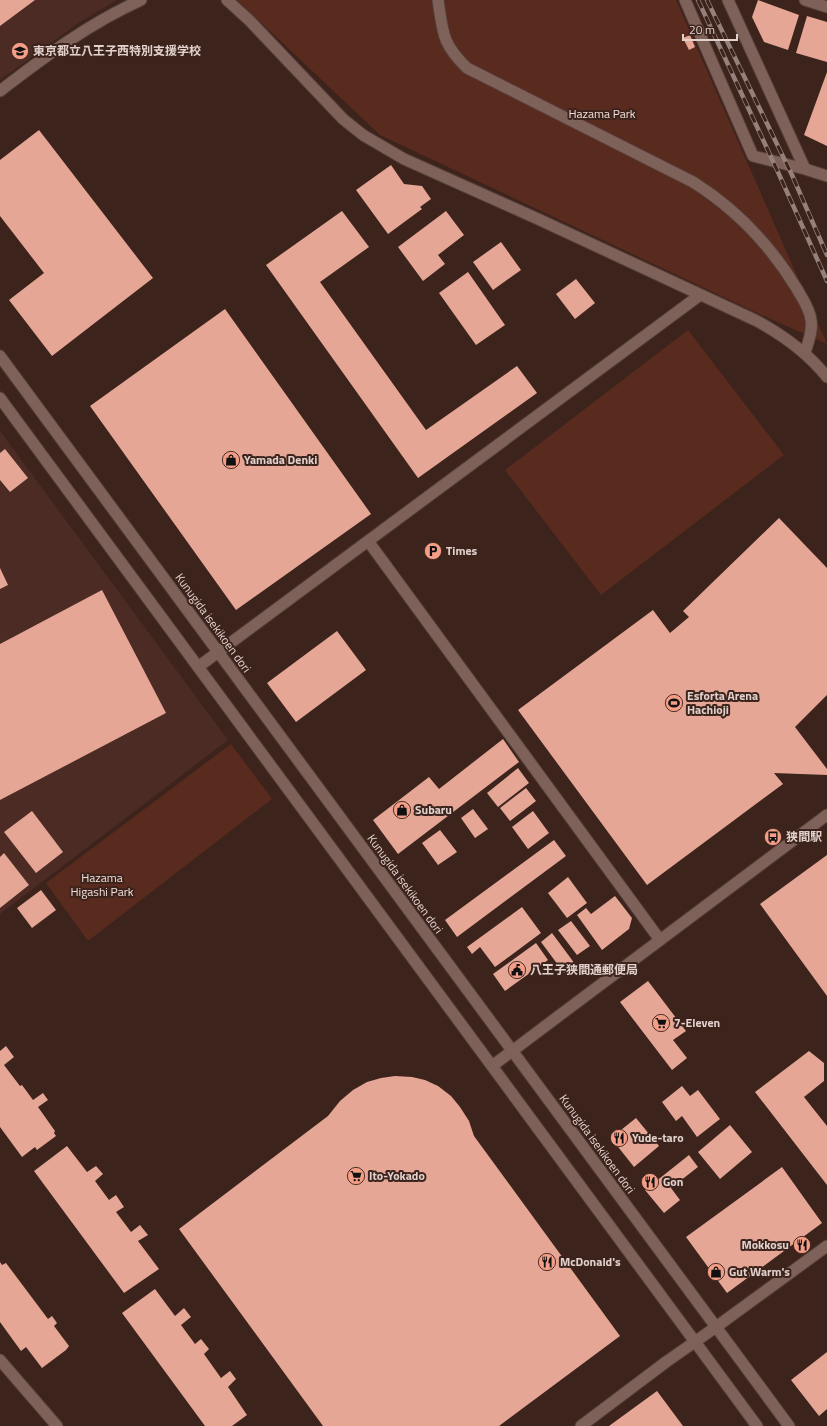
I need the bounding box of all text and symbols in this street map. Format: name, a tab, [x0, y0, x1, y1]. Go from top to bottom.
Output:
scale bar	[683, 16, 737, 42]
text: 20 m	[689, 20, 715, 39]
school or university icon: 東京都立八王子西特別支援学校	[10, 41, 30, 61]
place label: 東京都立八王子西特別支援学校	[33, 41, 201, 60]
park label: Hazama Park	[568, 104, 636, 123]
shop icon: Yamada Denki	[221, 450, 241, 470]
place label: Yamada Denki	[244, 450, 317, 469]
parking icon: Times	[423, 541, 443, 561]
place label: Times	[446, 541, 478, 560]
street label: Kunugida isekikoen dori	[171, 569, 256, 676]
place label: Esforta Arena Hachioji	[687, 686, 758, 719]
sports icon: Esforta Arena Hachioji	[664, 693, 684, 713]
shop icon: Subaru	[392, 800, 412, 820]
place label: Subaru	[415, 800, 452, 819]
bus stop icon: 狭間駅	[763, 827, 783, 847]
place label: 狭間駅	[786, 827, 822, 846]
street label: Kunugida isekikoen dori	[363, 830, 448, 937]
park label: Hazama Higashi Park	[70, 868, 134, 901]
public building icon: 八王子狭間通郵便局	[507, 960, 527, 980]
place label: 八王子狭間通郵便局	[530, 960, 638, 979]
supermarket icon: 7-Eleven	[651, 1013, 671, 1033]
place label: 7-Eleven	[674, 1013, 720, 1032]
street label: Kunugida isekikoen dori	[555, 1090, 640, 1197]
restaurant icon: Yude-taro	[609, 1128, 629, 1148]
place label: Yude-taro	[632, 1128, 684, 1147]
supermarket icon: Ito-Yokado	[346, 1166, 366, 1186]
place label: Ito-Yokado	[369, 1166, 425, 1185]
restaurant icon: Gon	[640, 1172, 660, 1192]
place label: Gon	[663, 1172, 683, 1191]
place label: Mokkosu	[741, 1235, 789, 1254]
restaurant icon: Mokkosu	[792, 1235, 812, 1255]
restaurant icon: McDonald's	[537, 1252, 557, 1272]
place label: McDonald's	[560, 1252, 621, 1271]
shop icon: Gut Warm's	[706, 1262, 726, 1282]
place label: Gut Warm's	[729, 1262, 790, 1281]

